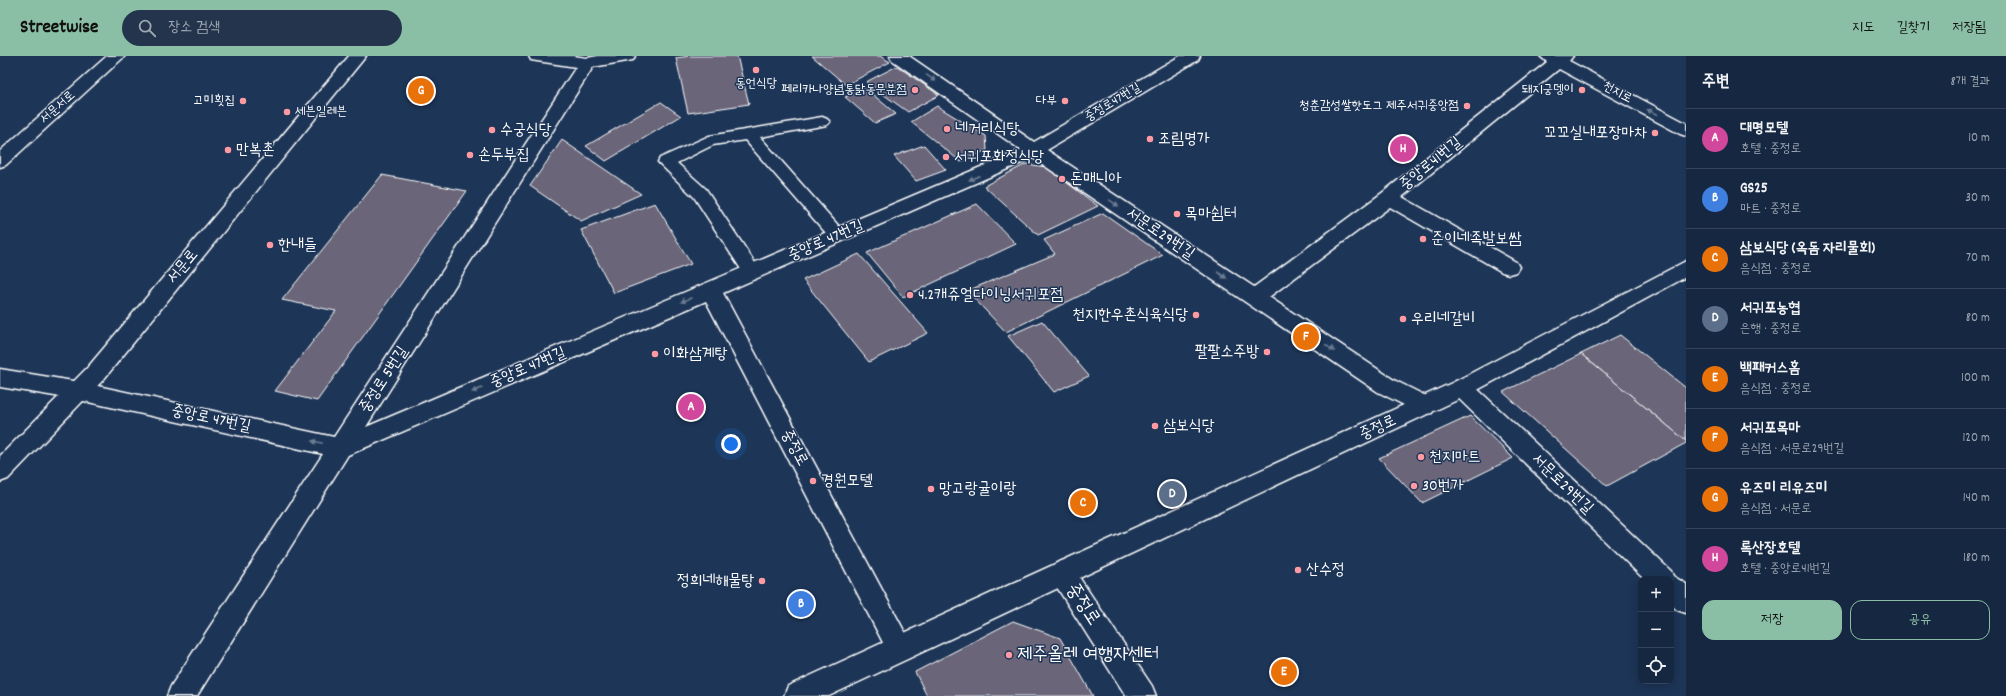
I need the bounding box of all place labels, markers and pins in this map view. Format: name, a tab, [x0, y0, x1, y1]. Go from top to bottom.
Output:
marker: 동언식당	[751, 65, 761, 75]
place label: 동언식당	[735, 75, 777, 94]
pin: G	[408, 76, 434, 106]
place label: 페리카나양념통닭동문분점	[781, 81, 907, 100]
place label: 돼지궁뎅이	[1522, 81, 1574, 100]
marker: 페리카나양념통닭동문분점	[910, 85, 920, 95]
marker: 돼지궁뎅이	[1577, 85, 1587, 95]
place label: 고미횟집	[193, 92, 235, 111]
place label: 다부	[1036, 92, 1057, 111]
marker: 고미횟집	[238, 96, 248, 106]
marker: 다부	[1060, 96, 1070, 106]
place label: 청춘감성쌀핫도그 제주서귀중앙점	[1299, 97, 1459, 116]
marker: 청춘감성쌀핫도그 제주서귀중앙점	[1462, 101, 1472, 111]
place label: 세븐일레븐	[295, 103, 347, 122]
marker: 세븐일레븐	[282, 107, 292, 117]
place label: 네거리식당	[955, 118, 1020, 141]
place label: 수궁식당	[500, 119, 552, 142]
place label: 꼬꼬실내포장마차	[1544, 122, 1647, 145]
marker: 네거리식당	[942, 124, 952, 134]
marker: 수궁식당	[487, 125, 497, 135]
place label: 조림명가	[1158, 128, 1210, 151]
marker: 꼬꼬실내포장마차	[1650, 128, 1660, 138]
marker: 조림명가	[1145, 134, 1155, 144]
pin: H	[1390, 134, 1416, 164]
place label: 만복촌	[236, 139, 275, 162]
place label: 손두부집	[478, 144, 530, 167]
marker: 만복촌	[223, 145, 233, 155]
place label: 서귀포화정식당	[954, 146, 1044, 169]
marker: 손두부집	[465, 150, 475, 160]
marker: 서귀포화정식당	[941, 152, 951, 162]
place label: 돈매니아	[1070, 168, 1122, 191]
marker: 돈매니아	[1057, 174, 1067, 184]
place label: 목마쉼터	[1185, 203, 1237, 226]
marker: 목마쉼터	[1172, 209, 1182, 219]
place label: 준이네족발보쌈	[1431, 228, 1521, 251]
place label: 한내들	[278, 234, 317, 257]
marker: 준이네족발보쌈	[1418, 234, 1428, 244]
marker: 한내들	[265, 240, 275, 250]
place label: 4.2캐쥬얼다이닝서귀포점	[918, 284, 1063, 307]
marker: 4.2캐쥬얼다이닝서귀포점	[905, 290, 915, 300]
place label: 천지한우촌식육식당	[1072, 304, 1188, 327]
place label: 우리네갈비	[1411, 308, 1475, 331]
marker: 천지한우촌식육식당	[1191, 310, 1201, 320]
marker: 우리네갈비	[1398, 314, 1408, 324]
pin: F	[1293, 322, 1319, 352]
place label: 팔팔소주방	[1195, 341, 1259, 364]
place label: 이화삼계탕	[663, 343, 728, 366]
marker: 팔팔소주방	[1262, 347, 1272, 357]
marker: 이화삼계탕	[650, 349, 660, 359]
pin: A	[678, 392, 704, 422]
place label: 삼보식당	[1163, 415, 1215, 438]
marker: 삼보식당	[1150, 421, 1160, 431]
place label: 천지마트	[1429, 446, 1481, 469]
marker: 천지마트	[1416, 452, 1426, 462]
place label: 경원모텔	[821, 470, 873, 493]
place label: 30번가	[1422, 475, 1464, 498]
marker: 경원모텔	[808, 476, 818, 486]
place label: 망고랑귤이랑	[939, 478, 1016, 501]
pin: D	[1159, 479, 1185, 509]
marker: 30번가	[1409, 481, 1419, 491]
marker: 망고랑귤이랑	[926, 484, 936, 494]
pin: C	[1070, 488, 1096, 518]
place label: 산수정	[1306, 559, 1345, 582]
marker: 산수정	[1293, 565, 1303, 575]
place label: 정희네해물탕	[677, 570, 754, 593]
marker: 정희네해물탕	[757, 576, 767, 586]
pin: B	[788, 589, 814, 619]
place label: 제주올레 여행자센터	[1017, 642, 1159, 669]
marker: 제주올레 여행자센터	[1004, 650, 1014, 660]
pin: E	[1271, 657, 1297, 687]

